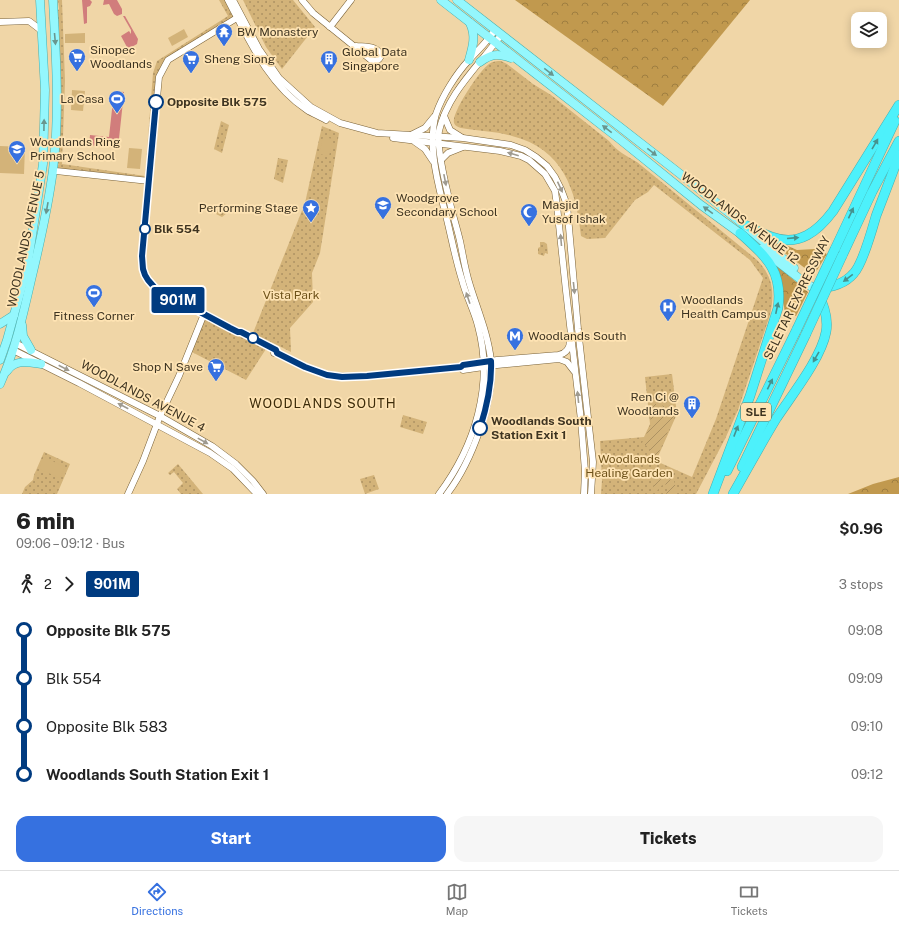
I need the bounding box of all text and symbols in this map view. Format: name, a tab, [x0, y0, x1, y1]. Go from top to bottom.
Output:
map controls	[851, 12, 887, 48]
button: layers	[851, 12, 887, 48]
temple icon: BW Monastery	[214, 22, 234, 47]
place label: BW Monastery	[237, 25, 319, 39]
one-way arrow	[52, 33, 59, 45]
place label: Sinopec Woodlands	[90, 43, 152, 71]
place label: Global Data Singapore	[342, 45, 407, 73]
supermarket icon: Sinopec Woodlands	[67, 47, 87, 72]
supermarket icon: Sheng Siong	[181, 49, 201, 74]
building icon: Global Data Singapore	[319, 49, 339, 74]
place label: Sheng Siong	[204, 52, 275, 66]
one-way arrow	[544, 68, 554, 76]
sports icon: La Casa	[107, 89, 127, 114]
place label: La Casa	[60, 92, 104, 106]
marker: Opposite Blk 575	[148, 94, 164, 110]
place label: Opposite Blk 575	[167, 95, 267, 109]
one-way arrow	[41, 118, 47, 131]
one-way arrow	[601, 125, 612, 133]
place label: Woodlands Ring Primary School	[30, 135, 120, 163]
one-way arrow	[871, 138, 878, 150]
school or university icon: Woodlands Ring Primary School	[7, 139, 27, 164]
one-way arrow	[646, 148, 657, 156]
one-way arrow	[506, 151, 518, 157]
street label: WOODLANDS AVENUE 5	[5, 169, 47, 309]
street label: WOODLANDS AVENUE 12	[678, 169, 802, 267]
one-way arrow	[442, 174, 448, 186]
one-way arrow	[557, 181, 563, 193]
place label: Woodgrove Secondary School	[396, 191, 498, 219]
school or university icon: Woodgrove Secondary School	[373, 195, 393, 220]
place icon: Performing Stage	[301, 198, 321, 223]
place label: Masjid Yusof Ishak	[542, 198, 606, 226]
one-way arrow	[44, 201, 50, 214]
place label: Performing Stage	[199, 201, 298, 215]
mosque icon: Masjid Yusof Ishak	[519, 202, 539, 227]
one-way arrow	[703, 206, 714, 214]
one-way arrow	[848, 208, 854, 219]
place label: Blk 554	[154, 222, 200, 236]
marker: Blk 554	[139, 223, 151, 235]
street label: SELETAR EXPRESSWAY	[761, 233, 833, 362]
one-way arrow	[557, 234, 564, 246]
one-way arrow	[787, 235, 799, 242]
one-way arrow	[842, 274, 853, 283]
one-way arrow	[570, 282, 577, 294]
sports icon: Fitness Corner	[84, 283, 104, 308]
line badge: 901M	[150, 287, 206, 313]
park label: Vista Park	[263, 288, 320, 302]
one-way arrow	[464, 291, 470, 303]
text: 901M	[159, 292, 197, 308]
place label: Woodlands Health Campus	[681, 293, 767, 321]
hospital icon: Woodlands Health Campus	[658, 297, 678, 322]
one-way arrow	[775, 302, 781, 314]
place label: Fitness Corner	[53, 309, 135, 323]
metro station icon: Woodlands South	[505, 326, 525, 351]
place label: Woodlands South	[528, 329, 626, 343]
unlabelled marker	[247, 332, 259, 344]
one-way arrow	[812, 351, 819, 363]
street label: WOODLANDS AVENUE 4	[78, 357, 208, 435]
supermarket icon: Shop N Save	[206, 357, 226, 382]
place label: Shop N Save	[132, 360, 203, 374]
one-way arrow	[58, 364, 70, 371]
one-way arrow	[767, 378, 773, 389]
place label: Ren Ci @ Woodlands	[617, 390, 679, 418]
one-way arrow	[575, 391, 581, 403]
building icon: Ren Ci @ Woodlands	[682, 394, 702, 419]
district label: WOODLANDS SOUTH	[249, 396, 397, 411]
one-way arrow	[117, 403, 129, 410]
road number: SLE	[741, 403, 771, 421]
place label: Woodlands South Station Exit 1	[491, 414, 592, 442]
marker: Woodlands South Station Exit 1	[472, 420, 488, 436]
one-way arrow	[734, 425, 740, 437]
one-way arrow	[197, 437, 209, 444]
park label: Woodlands Healing Garden	[585, 452, 673, 480]
text: 6 min	[16, 508, 75, 534]
text: $0.96	[839, 520, 883, 537]
text: 09:06 – 09:12 · Bus	[16, 536, 125, 551]
icon: walk	[16, 573, 38, 595]
icon: forward	[58, 573, 80, 595]
text: 901M	[94, 576, 131, 592]
text: 2	[44, 577, 52, 592]
text: 3 stops	[839, 577, 883, 592]
text: Opposite Blk 575	[46, 622, 171, 639]
text: 09:08	[848, 623, 883, 638]
text: Blk 554	[46, 670, 101, 687]
text: 09:09	[848, 671, 883, 686]
text: Opposite Blk 583	[46, 718, 167, 735]
text: 09:10	[851, 719, 883, 734]
text: Woodlands South Station Exit 1	[46, 766, 269, 783]
text: 09:12	[851, 767, 883, 782]
button: Start	[16, 816, 446, 862]
button: Tickets	[454, 816, 883, 862]
tab: Directions	[131, 881, 183, 917]
tab: Map	[446, 881, 468, 917]
tab: Tickets	[731, 881, 768, 917]

